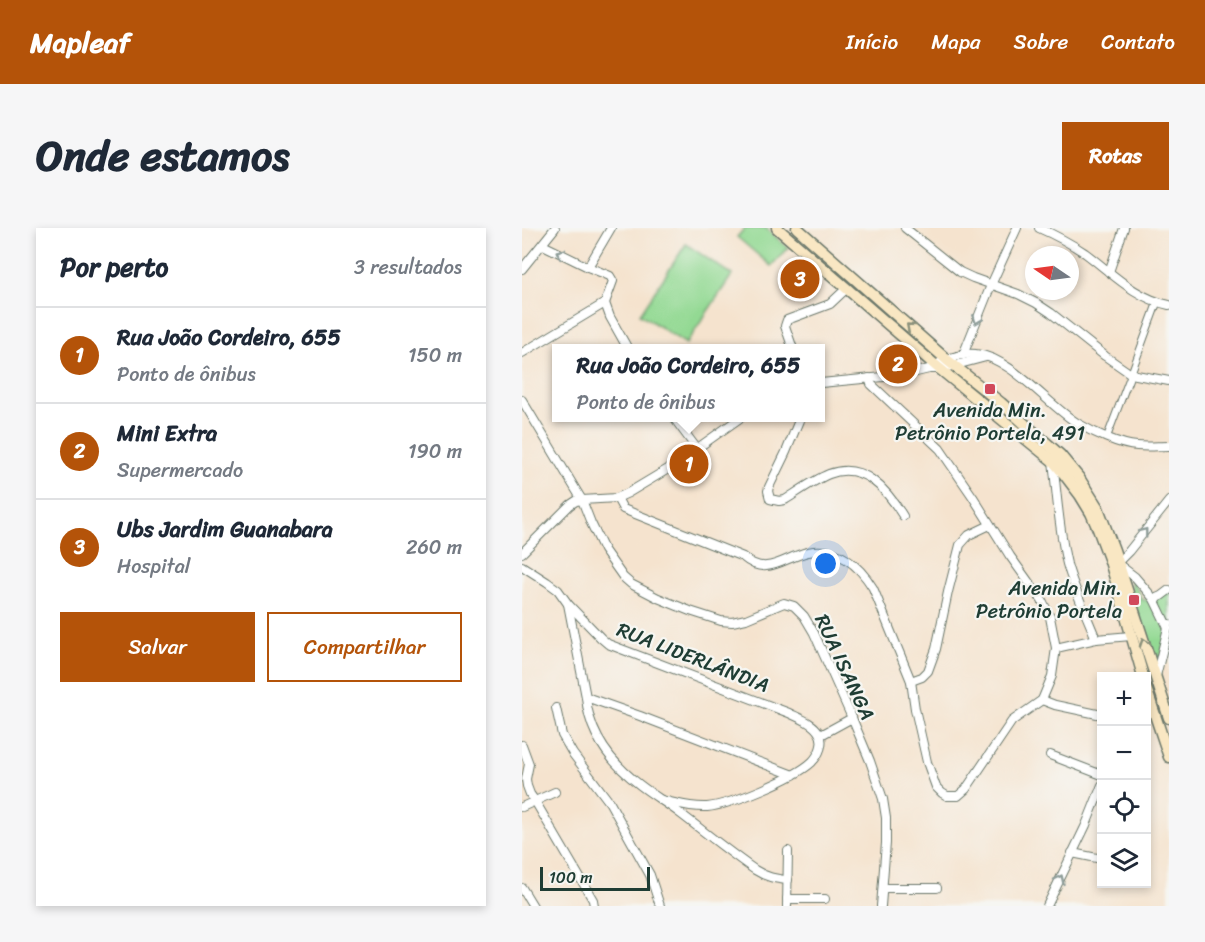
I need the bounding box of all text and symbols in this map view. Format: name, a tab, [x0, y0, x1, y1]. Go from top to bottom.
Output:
text: Mapleaf	[30, 18, 130, 67]
text: Início	[846, 23, 898, 61]
text: Mapa	[931, 23, 981, 61]
text: Sobre	[1014, 23, 1068, 61]
text: Contato	[1101, 23, 1175, 61]
text: Onde estamos	[36, 119, 290, 193]
button: Rotas	[1062, 122, 1169, 190]
text: Por perto	[60, 244, 168, 290]
north arrow	[1025, 246, 1079, 300]
one-way arrow	[555, 249, 566, 261]
text: 3 resultados	[354, 250, 462, 285]
pin: 3	[780, 256, 820, 302]
one-way arrow	[972, 314, 984, 325]
text: Rua João Cordeiro, 655	[117, 318, 341, 357]
one-way arrow	[906, 323, 916, 334]
text: 1	[75, 338, 84, 373]
text: 150 m	[408, 338, 462, 373]
pin: 2	[878, 342, 917, 386]
popup	[552, 344, 825, 422]
text: Rua João Cordeiro, 655	[577, 346, 800, 385]
text: Ponto de ônibus	[117, 357, 256, 392]
marker: Avenida Min. Petrônio Portela, 491	[983, 382, 997, 396]
text: Ponto de ônibus	[577, 385, 715, 420]
place label: Avenida Min. Petrônio Portela, 491	[895, 393, 1085, 451]
text: Mini Extra	[117, 414, 217, 453]
text: 2	[74, 434, 85, 469]
text: 190 m	[408, 434, 462, 469]
pin: 1	[670, 442, 708, 486]
text: Supermercado	[117, 453, 243, 488]
text: Ubs Jardim Guanabara	[117, 510, 333, 549]
one-way arrow	[1137, 528, 1148, 539]
text: 3	[74, 530, 85, 565]
text: 260 m	[406, 530, 462, 565]
text: Hospital	[117, 549, 190, 584]
your location	[811, 549, 840, 578]
place label: Avenida Min. Petrônio Portela	[976, 571, 1122, 629]
marker: Avenida Min. Petrônio Portela	[1127, 593, 1141, 607]
street label: RUA ISANGA	[805, 608, 884, 726]
button: Salvar	[60, 612, 255, 682]
button: Compartilhar	[267, 612, 462, 682]
street label: RUA LIDERLÂNDIA	[612, 612, 774, 703]
one-way arrow	[1139, 637, 1151, 648]
map controls	[1097, 672, 1151, 888]
button: +	[1097, 672, 1151, 726]
button: −	[1097, 726, 1151, 780]
button: locate	[1097, 780, 1151, 834]
button: layers	[1097, 834, 1151, 888]
text: 100 m	[549, 863, 593, 892]
scale bar	[540, 864, 650, 892]
one-way arrow	[1052, 875, 1064, 886]

